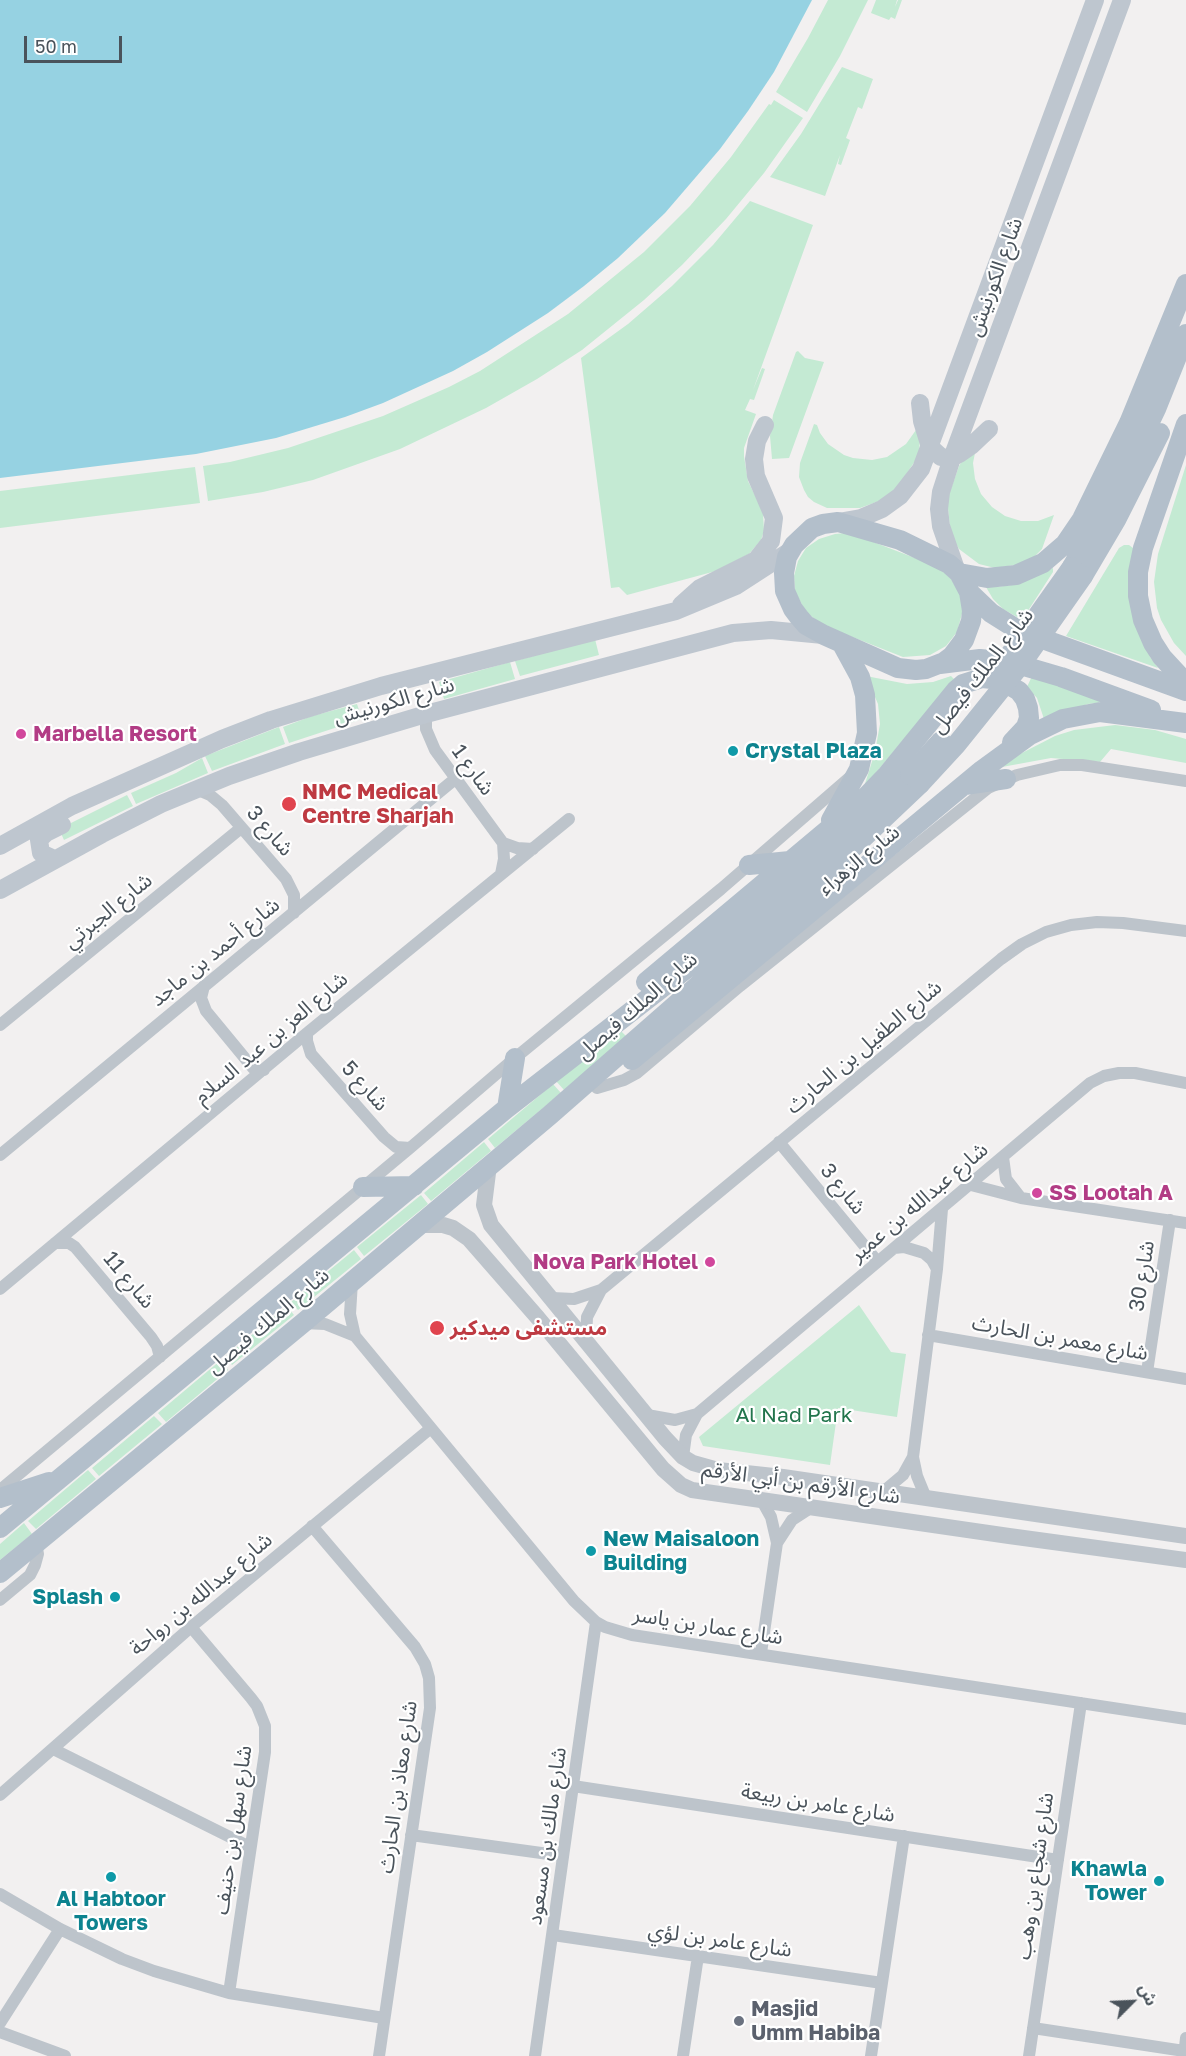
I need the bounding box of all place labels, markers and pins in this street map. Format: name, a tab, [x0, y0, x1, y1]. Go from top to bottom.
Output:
place label: Marbella Resort	[33, 721, 197, 747]
marker: Marbella Resort	[14, 727, 28, 741]
place label: Crystal Plaza	[745, 738, 882, 764]
marker: Crystal Plaza	[726, 744, 740, 758]
place label: NMC Medical Centre Sharjah	[302, 779, 454, 829]
marker: NMC Medical Centre Sharjah	[280, 795, 298, 813]
place label: SS Lootah A	[1049, 1180, 1173, 1206]
marker: SS Lootah A	[1030, 1186, 1044, 1200]
place label: Nova Park Hotel	[533, 1249, 698, 1275]
marker: Nova Park Hotel	[703, 1255, 717, 1269]
place label: مستشفى ميدكير	[450, 1315, 607, 1341]
marker: مستشفى ميدكير	[428, 1319, 446, 1337]
place label: New Maisaloon Building	[603, 1526, 759, 1576]
marker: New Maisaloon Building	[584, 1544, 598, 1558]
place label: Splash	[32, 1584, 103, 1610]
marker: Splash	[108, 1590, 122, 1604]
place label: Khawla Tower	[1070, 1856, 1147, 1906]
marker: Al Habtoor Towers	[104, 1870, 118, 1884]
marker: Khawla Tower	[1152, 1874, 1166, 1888]
place label: Al Habtoor Towers	[56, 1886, 166, 1936]
place label: Masjid Umm Habiba	[751, 1996, 880, 2046]
marker: Masjid Umm Habiba	[732, 2014, 746, 2028]

